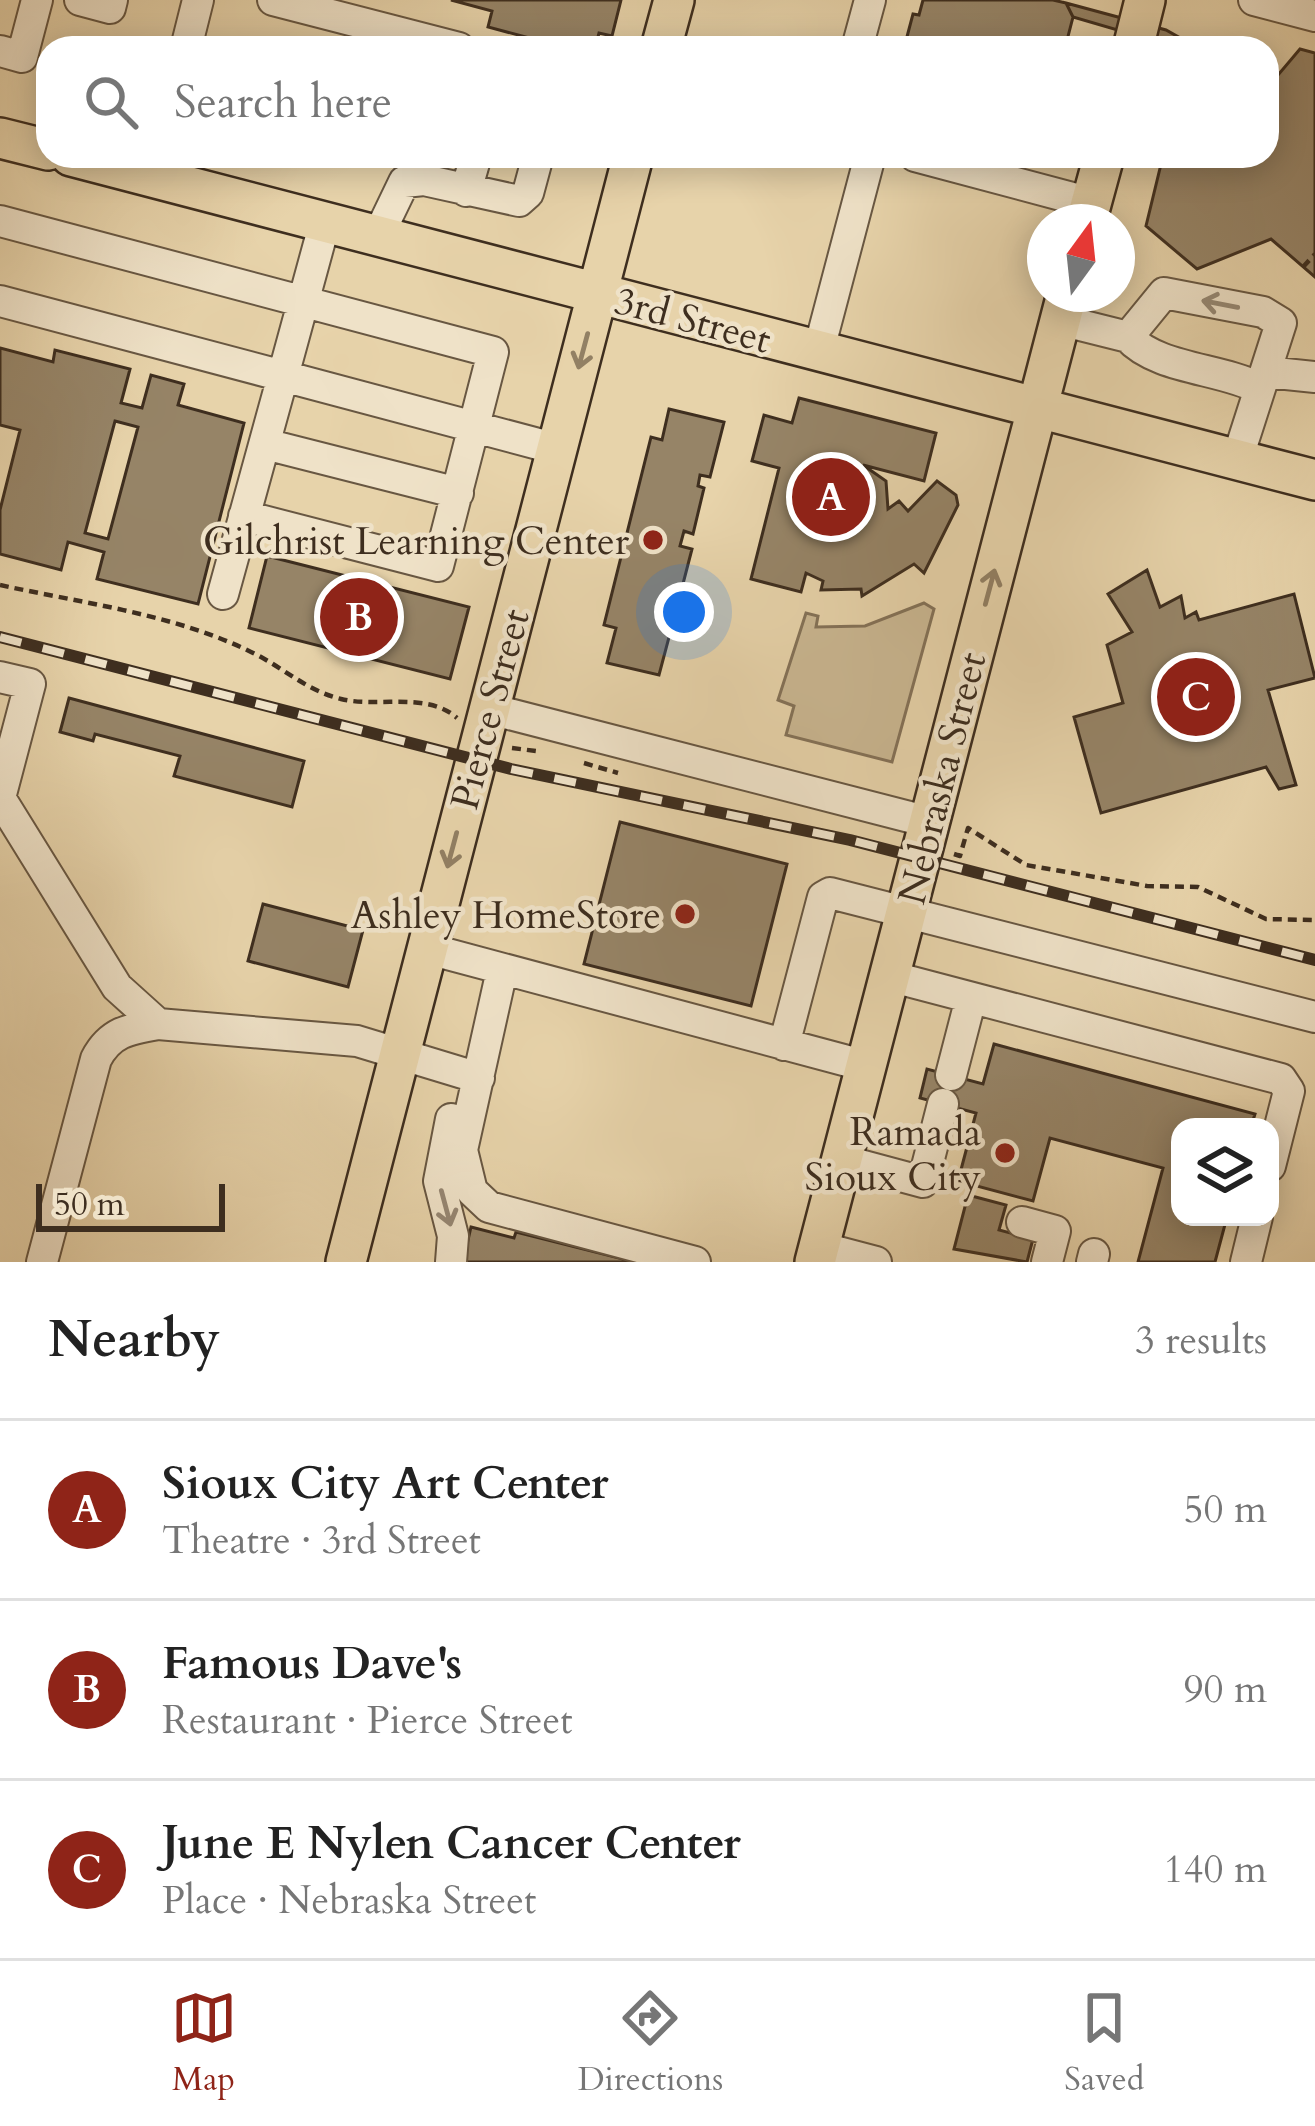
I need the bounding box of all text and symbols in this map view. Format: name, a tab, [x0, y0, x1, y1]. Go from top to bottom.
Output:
search box	[36, 36, 1279, 168]
icon: search	[78, 69, 144, 135]
text: Search here	[174, 72, 392, 133]
north arrow	[1027, 204, 1135, 312]
street label: 3rd Street	[609, 274, 776, 367]
one-way arrow	[1202, 292, 1241, 314]
one-way arrow	[571, 331, 593, 369]
pin: A	[792, 452, 870, 542]
place label: Gilchrist Learning Center	[203, 515, 630, 568]
marker: Gilchrist Learning Center	[640, 527, 666, 553]
one-way arrow	[981, 569, 1003, 607]
pin: B	[320, 572, 398, 662]
your location	[654, 582, 714, 642]
street label: Pierce Street	[438, 603, 543, 816]
street label: Nebraska Street	[886, 647, 999, 910]
pin: C	[1157, 652, 1235, 742]
one-way arrow	[440, 830, 462, 868]
place label: Ashley HomeStore	[351, 889, 661, 942]
marker: Ashley HomeStore	[672, 901, 698, 927]
place label: Ramada Sioux City	[804, 1106, 981, 1204]
map controls	[1171, 1118, 1279, 1226]
button: layers	[1171, 1118, 1279, 1226]
marker: Ramada Sioux City	[992, 1140, 1018, 1166]
scale bar	[36, 1178, 225, 1231]
text: 50 m	[54, 1182, 125, 1227]
one-way arrow	[436, 1188, 458, 1226]
text: Nearby	[48, 1305, 220, 1375]
text: 3 results	[1135, 1314, 1267, 1367]
text: Sioux City Art Center	[162, 1453, 609, 1514]
text: A	[72, 1483, 102, 1536]
text: 50 m	[1184, 1483, 1267, 1536]
text: Theatre · 3rd Street	[162, 1514, 481, 1567]
text: Famous Dave's	[162, 1633, 462, 1694]
text: B	[73, 1663, 101, 1716]
text: 90 m	[1184, 1663, 1267, 1716]
text: Restaurant · Pierce Street	[162, 1694, 573, 1747]
text: June E Nylen Cancer Center	[162, 1813, 741, 1874]
text: C	[72, 1843, 102, 1896]
text: 140 m	[1164, 1843, 1267, 1896]
text: Place · Nebraska Street	[162, 1874, 536, 1927]
tab: Map	[171, 1985, 237, 2102]
tab: Directions	[578, 1985, 723, 2102]
tab: Saved	[1064, 1985, 1144, 2102]

